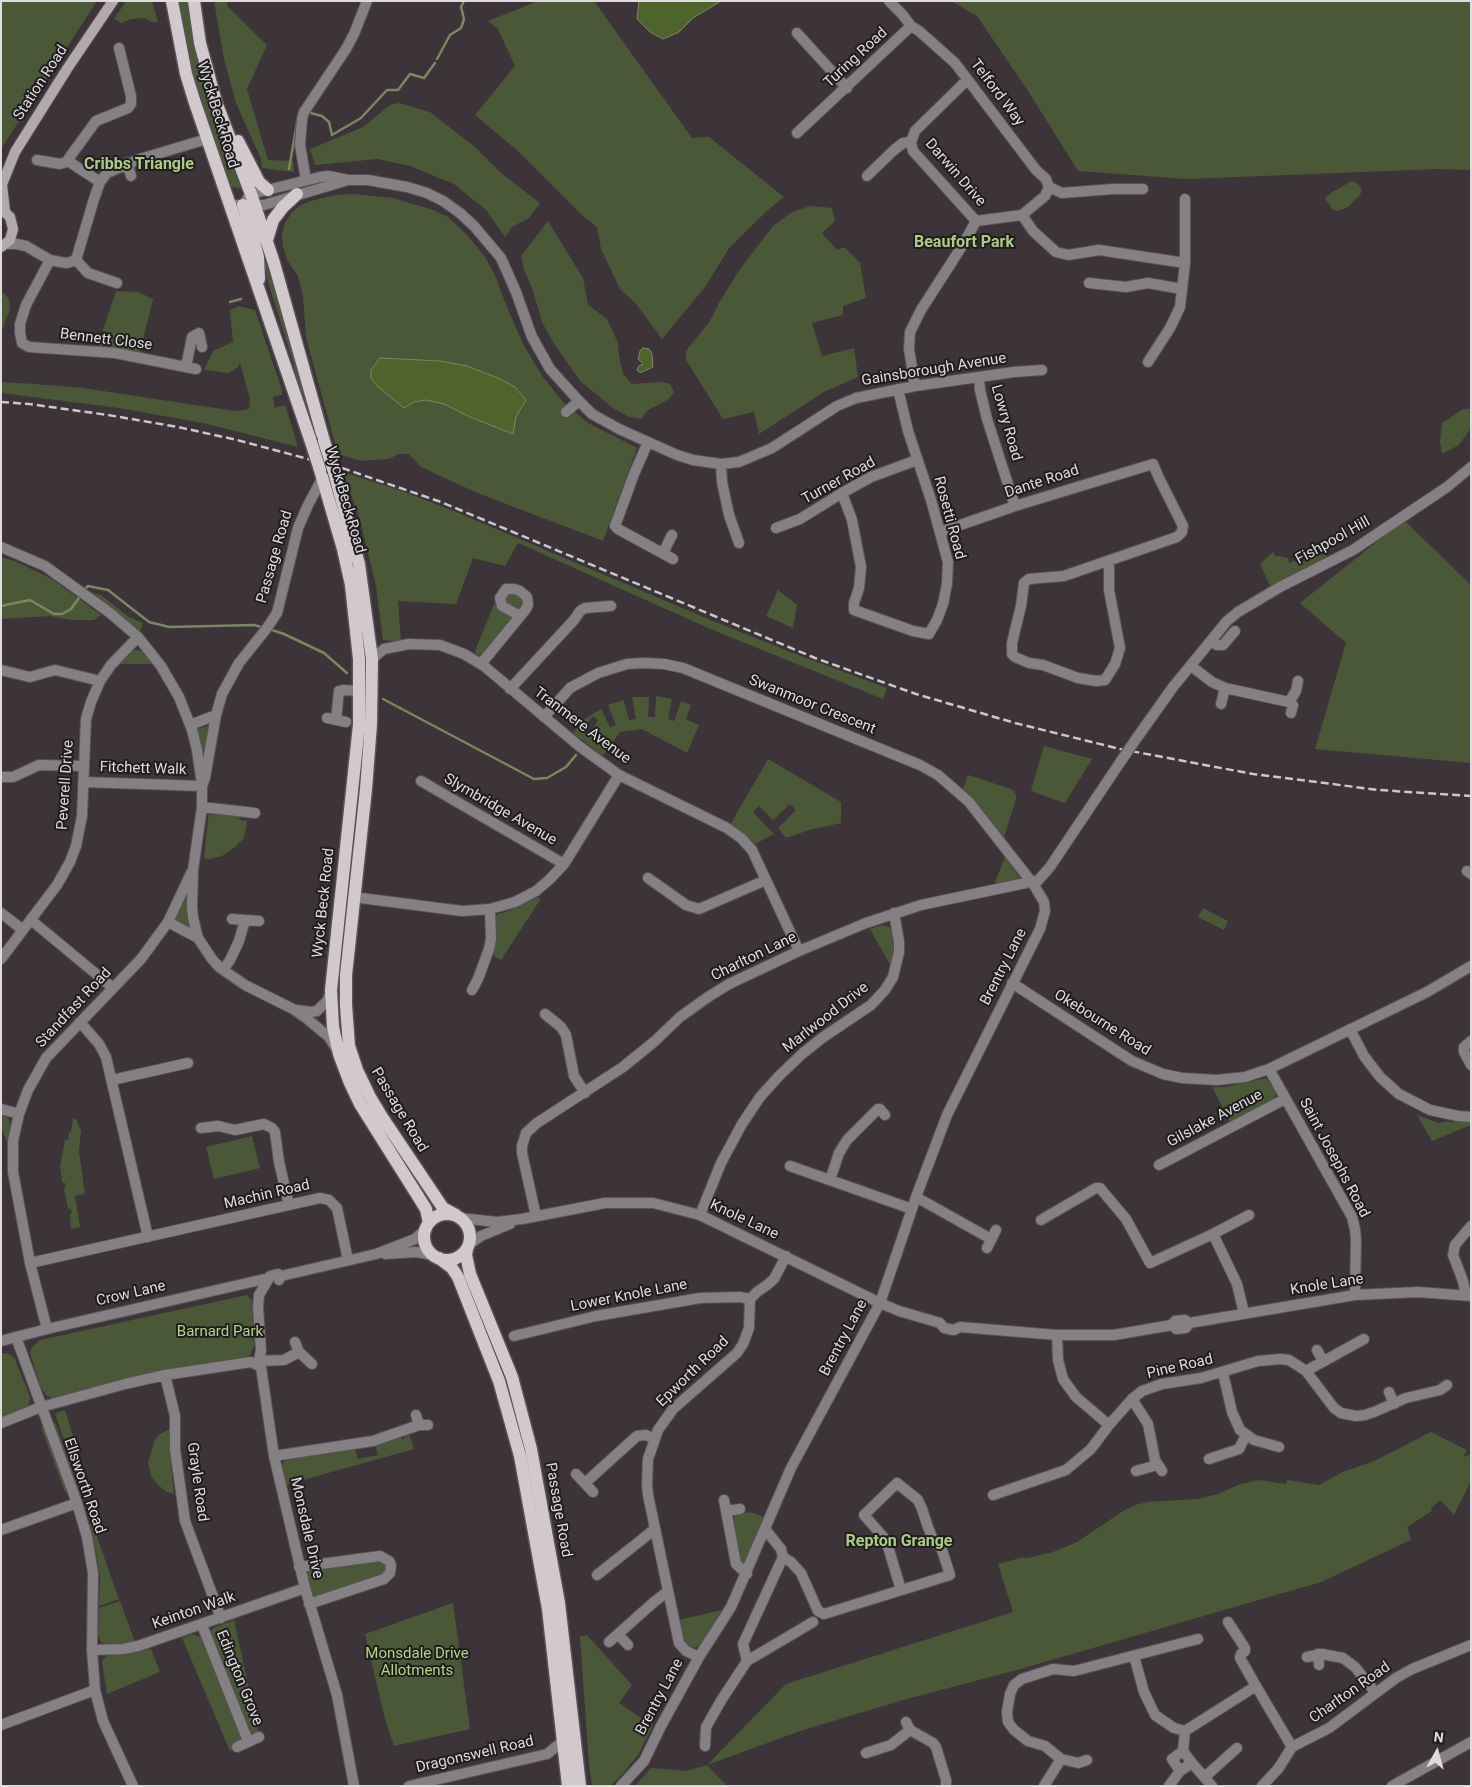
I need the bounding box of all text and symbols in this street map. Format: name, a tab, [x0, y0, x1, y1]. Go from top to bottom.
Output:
street label: Turing Road	[821, 24, 891, 92]
street label: Station Road	[10, 42, 72, 124]
street label: Telford Way	[966, 56, 1028, 130]
street label: Wyck Beck Road	[192, 60, 242, 170]
street label: Darwin Drive	[921, 135, 989, 211]
district label: Cribbs Triangle	[84, 155, 194, 175]
district label: Beaufort Park	[914, 233, 1014, 253]
street label: Bennett Close	[59, 325, 153, 355]
street label: Gainsborough Avenue	[860, 350, 1008, 390]
street label: Lowry Road	[987, 383, 1025, 463]
street label: Wyck Beck Road	[321, 444, 369, 556]
street label: Turner Road	[799, 453, 879, 509]
street label: Dante Road	[1002, 461, 1082, 503]
street label: Rosetti Road	[929, 475, 969, 561]
street label: Passage Road	[253, 509, 297, 605]
street label: Fishpool Hill	[1293, 513, 1373, 569]
street label: Swanmoor Crescent	[746, 671, 878, 739]
street label: Tranmere Avenue	[530, 684, 634, 768]
street label: Peverell Drive	[54, 740, 78, 830]
street label: Fitchett Walk	[99, 758, 187, 780]
street label: Slymbridge Avenue	[440, 770, 560, 850]
street label: Wyck Beck Road	[309, 847, 339, 959]
street label: Brentry Lane	[977, 926, 1031, 1008]
street label: Charlton Lane	[708, 929, 800, 985]
street label: Standfast Road	[32, 964, 116, 1052]
street label: Marlwood Drive	[779, 979, 873, 1057]
street label: Okebourne Road	[1050, 986, 1154, 1060]
street label: Passage Road	[367, 1064, 431, 1156]
street label: Gilslake Avenue	[1164, 1086, 1266, 1152]
street label: Saint Josephs Road	[1295, 1095, 1373, 1221]
street label: Machin Road	[222, 1176, 312, 1214]
street label: Knole Lane	[707, 1196, 781, 1244]
street label: Knole Lane	[1289, 1270, 1365, 1300]
street label: Lower Knole Lane	[569, 1276, 689, 1316]
street label: Crow Lane	[95, 1277, 167, 1311]
street label: Brentry Lane	[816, 1297, 872, 1379]
park label: Barnard Park	[177, 1323, 263, 1341]
street label: Epworth Road	[653, 1333, 733, 1411]
street label: Pine Road	[1145, 1351, 1215, 1383]
street label: Ellsworth Road	[59, 1436, 109, 1536]
street label: Grayle Road	[183, 1441, 211, 1523]
street label: Passage Road	[541, 1461, 575, 1559]
street label: Monsdale Drive	[286, 1476, 326, 1580]
district label: Repton Grange	[846, 1532, 952, 1552]
street label: Keinton Walk	[150, 1588, 238, 1634]
street label: Edington Grove	[212, 1628, 266, 1728]
park label: Monsdale Drive Allotments	[365, 1645, 469, 1680]
street label: Brentry Lane	[632, 1656, 688, 1738]
street label: Charlton Road	[1306, 1658, 1394, 1728]
north arrow	[1412, 1727, 1462, 1777]
text: N	[1433, 1729, 1445, 1746]
street label: Dragonswell Road	[414, 1733, 536, 1777]

